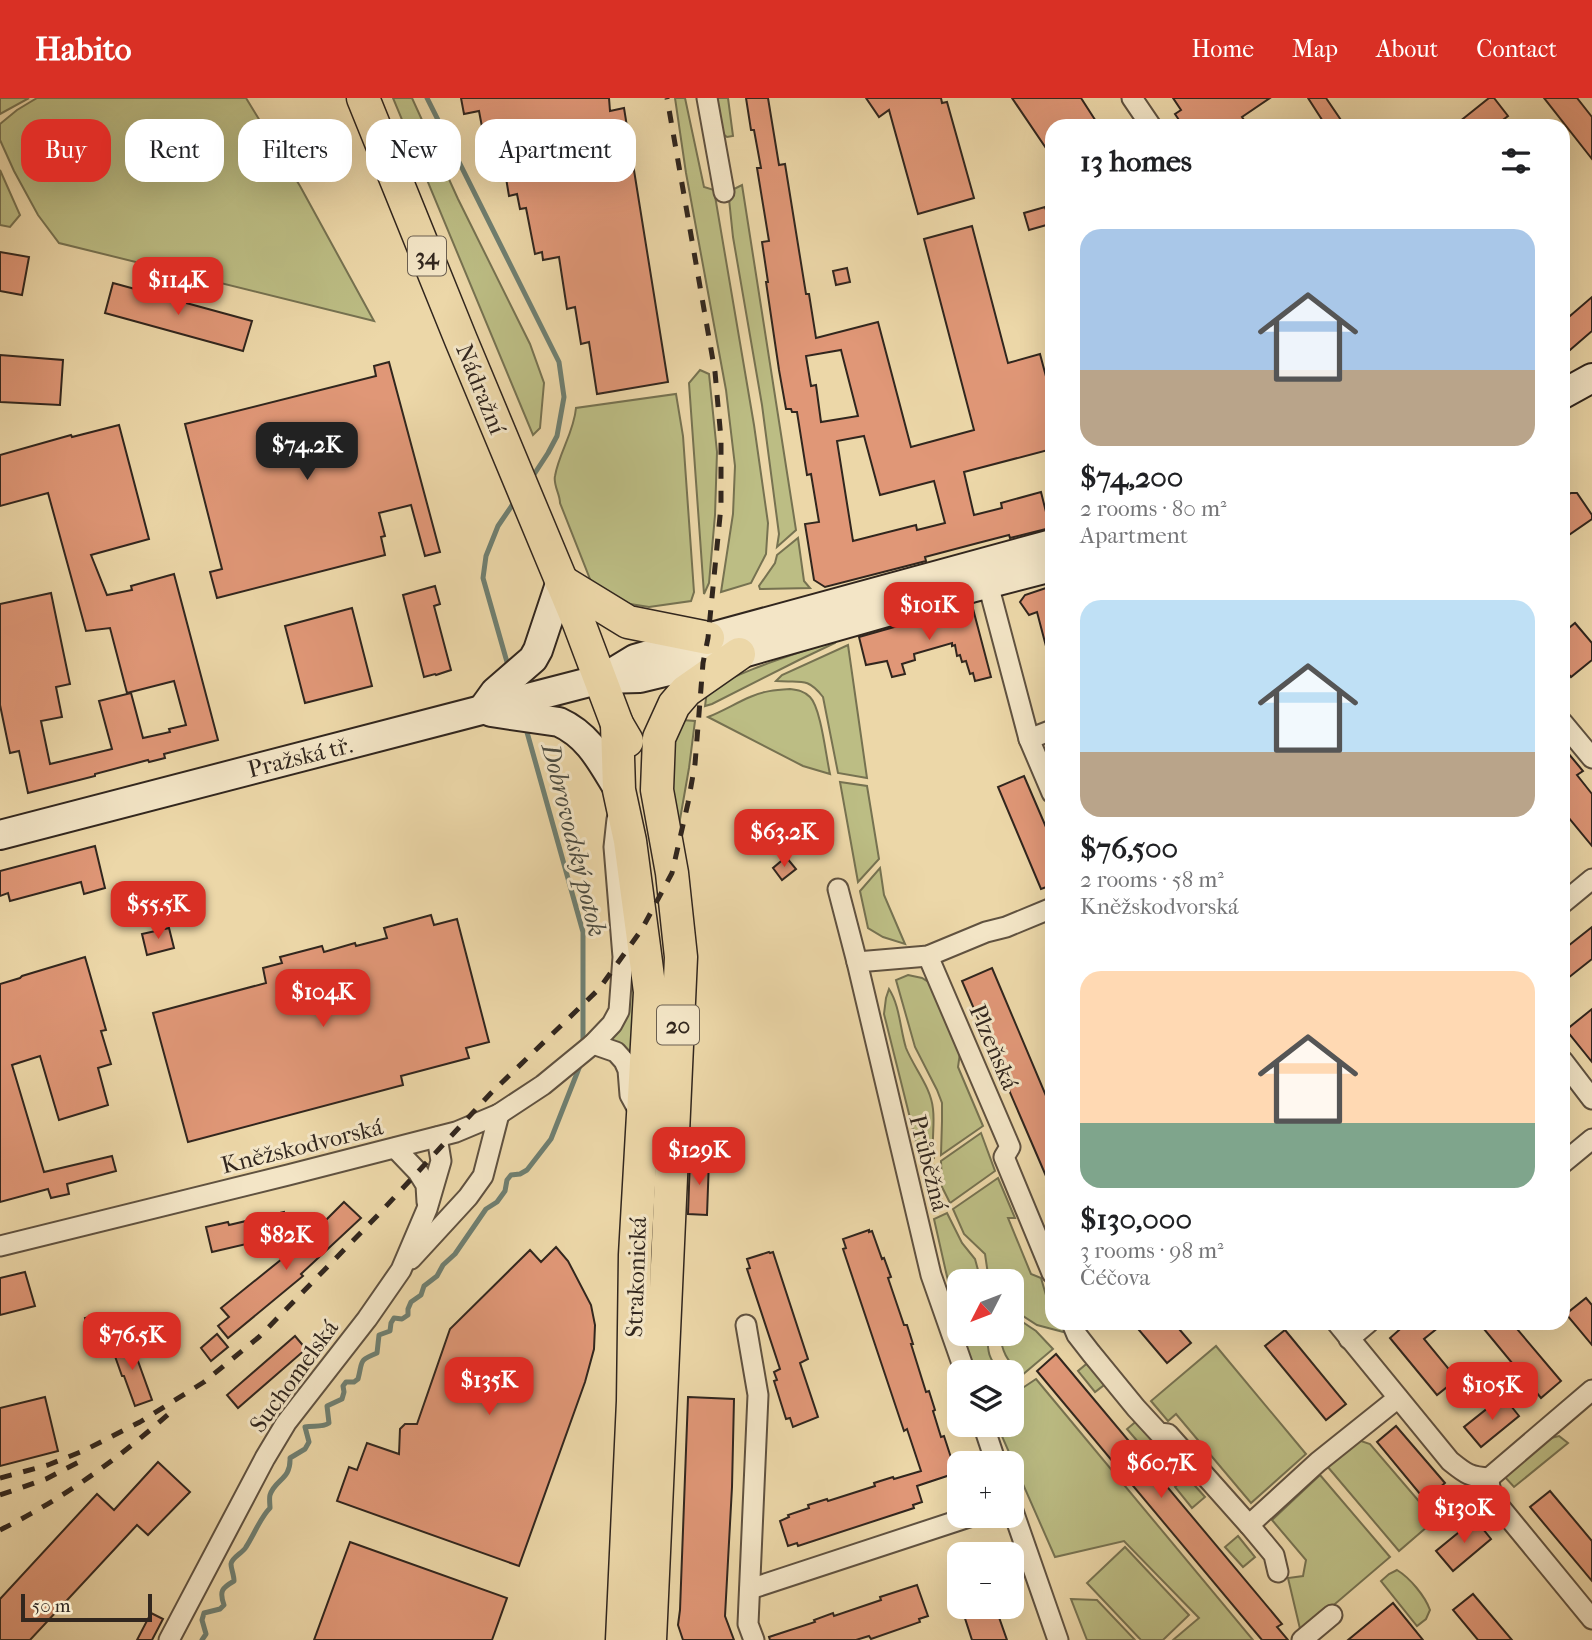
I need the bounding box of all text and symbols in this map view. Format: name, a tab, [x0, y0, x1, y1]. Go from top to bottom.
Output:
text: Habito	[35, 30, 132, 69]
text: Home	[1192, 35, 1254, 63]
text: Map	[1292, 35, 1338, 63]
text: About	[1376, 35, 1438, 63]
text: Contact	[1476, 35, 1557, 63]
chip: Buy	[21, 119, 111, 182]
chip: Rent	[125, 119, 224, 182]
chip: Filters	[238, 119, 352, 182]
chip: New	[366, 119, 461, 182]
chip: Apartment	[475, 119, 636, 182]
icon: filters	[1497, 142, 1535, 180]
text: 13 homes	[1080, 144, 1192, 179]
road number: 34	[408, 237, 446, 276]
pin: $114K	[129, 258, 227, 317]
text: $114K	[148, 266, 208, 293]
icon: home	[1245, 274, 1371, 400]
street label: Nádražní	[450, 340, 512, 439]
pin: $74.2K	[250, 422, 364, 482]
text: $74.2K	[272, 431, 342, 458]
text: $74,200	[1080, 460, 1183, 495]
text: 2 rooms · 80 m²	[1080, 495, 1227, 522]
text: Apartment	[1080, 522, 1188, 549]
pin: $101K	[880, 582, 978, 642]
text: $101K	[900, 591, 958, 618]
icon: home	[1245, 645, 1371, 771]
street label: Pražská tř.	[245, 730, 355, 784]
water label: Dobrovodský potok	[535, 738, 613, 940]
pin: $63.2K	[727, 810, 841, 869]
text: $63.2K	[750, 818, 818, 845]
text: $76,500	[1080, 831, 1178, 866]
text: 2 rooms · 58 m²	[1080, 866, 1224, 893]
pin: $55.5K	[101, 882, 215, 941]
text: $55.5K	[127, 890, 189, 917]
text: Kněžskodvorská	[1080, 893, 1239, 920]
pin: $104K	[274, 970, 372, 1029]
text: $104K	[291, 978, 355, 1005]
street label: Plzeňská	[964, 1000, 1025, 1095]
road number: 20	[657, 1006, 699, 1044]
icon: home	[1245, 1016, 1371, 1142]
street label: Kněžskodvorská	[218, 1112, 387, 1180]
street label: Průběžná	[904, 1112, 955, 1215]
pin: $129K	[650, 1128, 748, 1187]
text: $129K	[668, 1136, 730, 1163]
text: $130,000	[1080, 1202, 1192, 1237]
pin: $82K	[245, 1212, 327, 1272]
street label: Strakonická	[620, 1215, 652, 1338]
text: $82K	[260, 1221, 312, 1248]
text: 3 rooms · 98 m²	[1080, 1237, 1224, 1264]
text: Čéčova	[1080, 1264, 1150, 1291]
north arrow	[947, 1269, 1024, 1346]
map controls	[947, 1269, 1024, 1619]
pin: $76.5K	[75, 1312, 189, 1372]
street label: Suchomelská	[244, 1314, 345, 1438]
text: $76.5K	[99, 1321, 165, 1348]
pin: $135K	[440, 1358, 538, 1417]
button: layers	[947, 1360, 1024, 1437]
pin: $105K	[1443, 1362, 1541, 1422]
text: $135K	[461, 1366, 517, 1393]
text: $105K	[1462, 1371, 1522, 1398]
pin: $60.7K	[1104, 1440, 1218, 1500]
text: $60.7K	[1127, 1449, 1195, 1476]
button: +	[947, 1451, 1024, 1528]
pin: $130K	[1415, 1486, 1513, 1545]
text: $130K	[1434, 1494, 1494, 1521]
button: −	[947, 1542, 1024, 1619]
scale bar	[21, 1591, 152, 1623]
text: 50 m	[32, 1595, 71, 1617]

